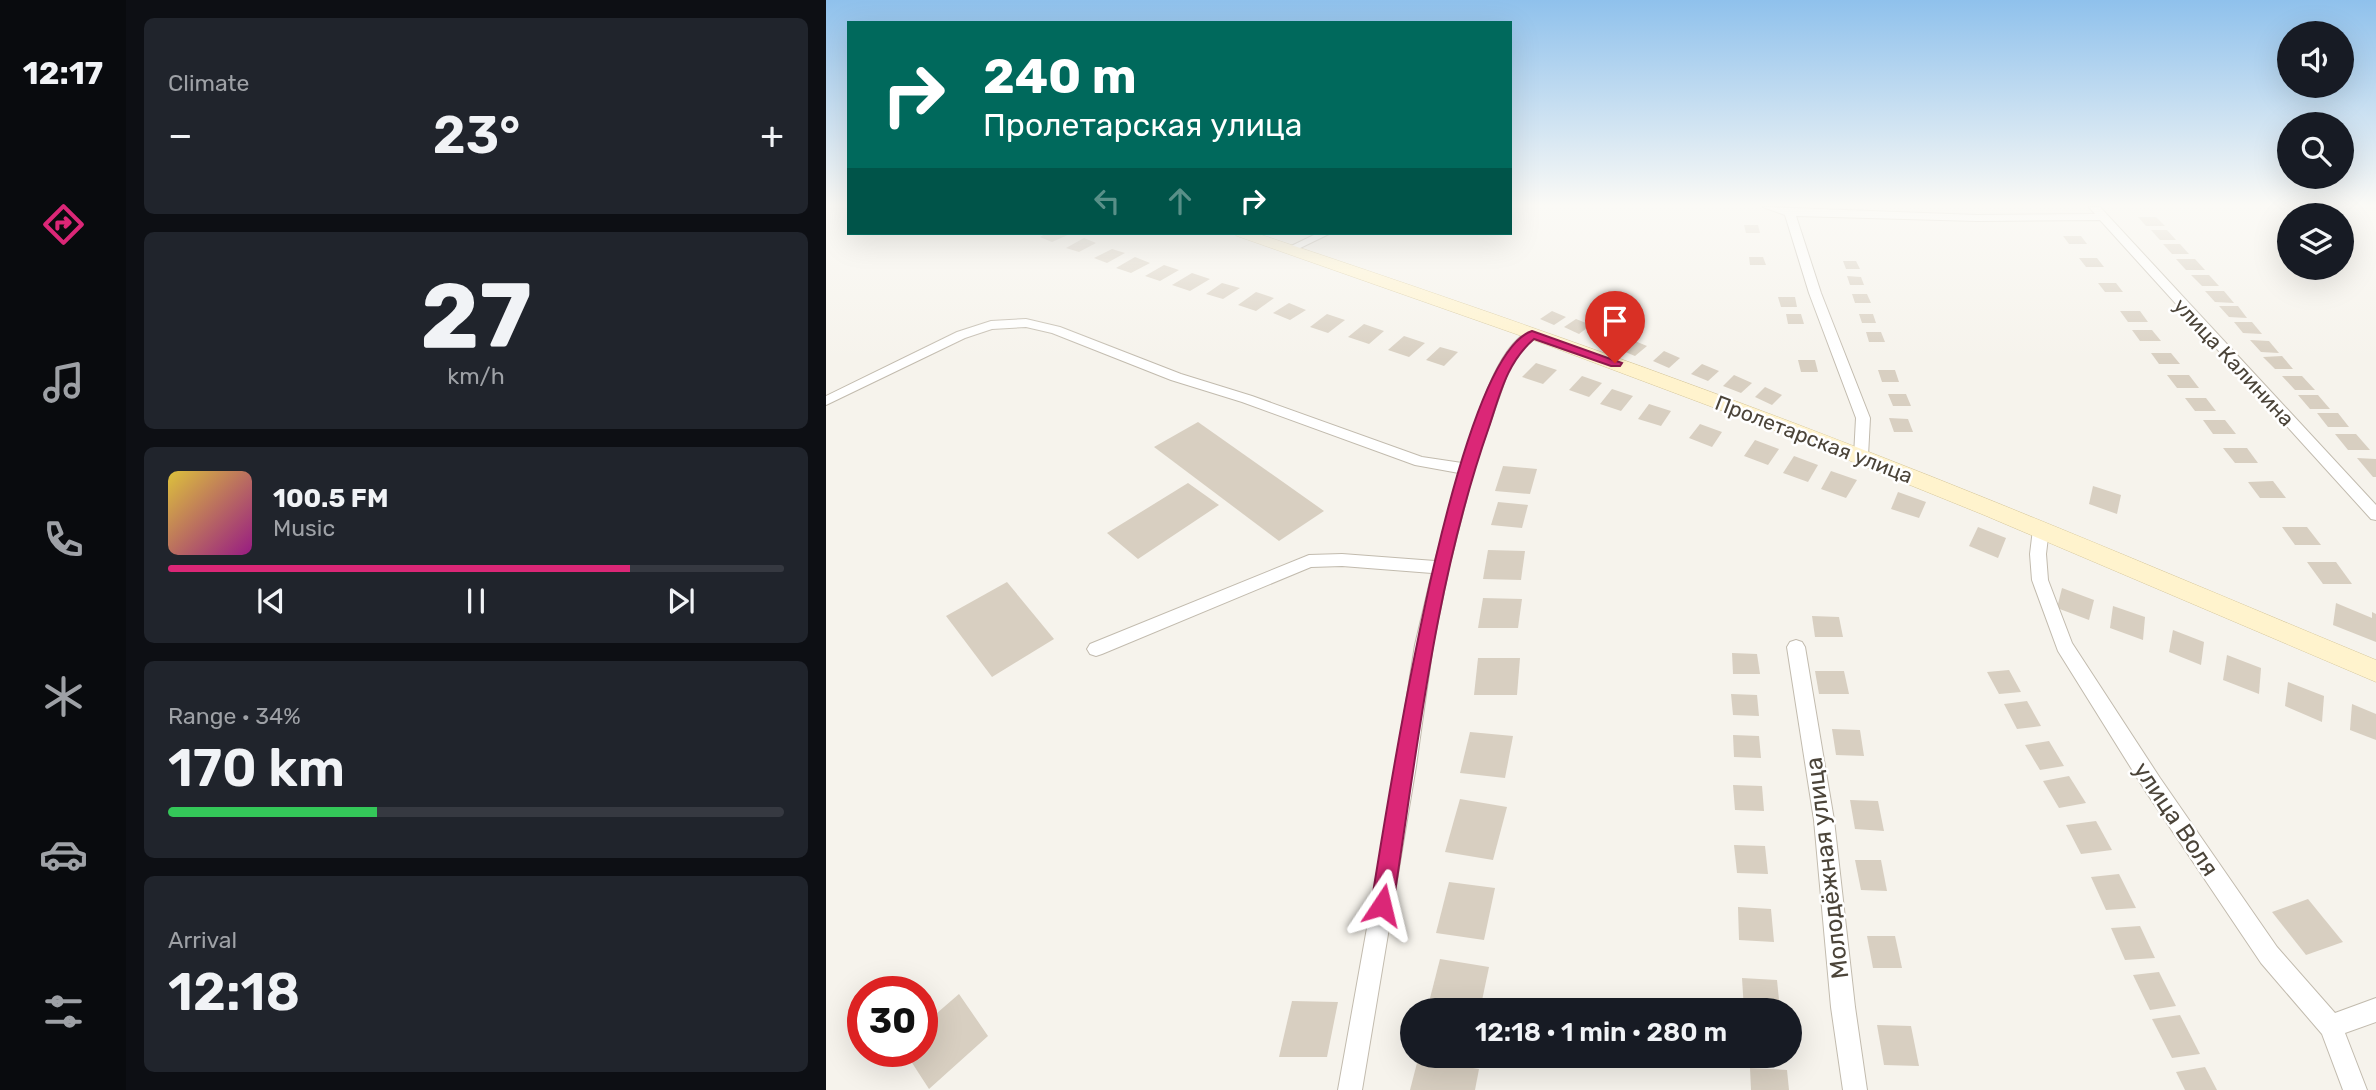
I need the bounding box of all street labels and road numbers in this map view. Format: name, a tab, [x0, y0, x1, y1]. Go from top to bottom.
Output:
street label: улица Калинина	[2168, 293, 2300, 431]
street label: Пролетарская улица	[1712, 390, 1916, 488]
street label: Молодёжная улица	[1800, 756, 1854, 980]
street label: улица Воля	[2128, 757, 2224, 881]

